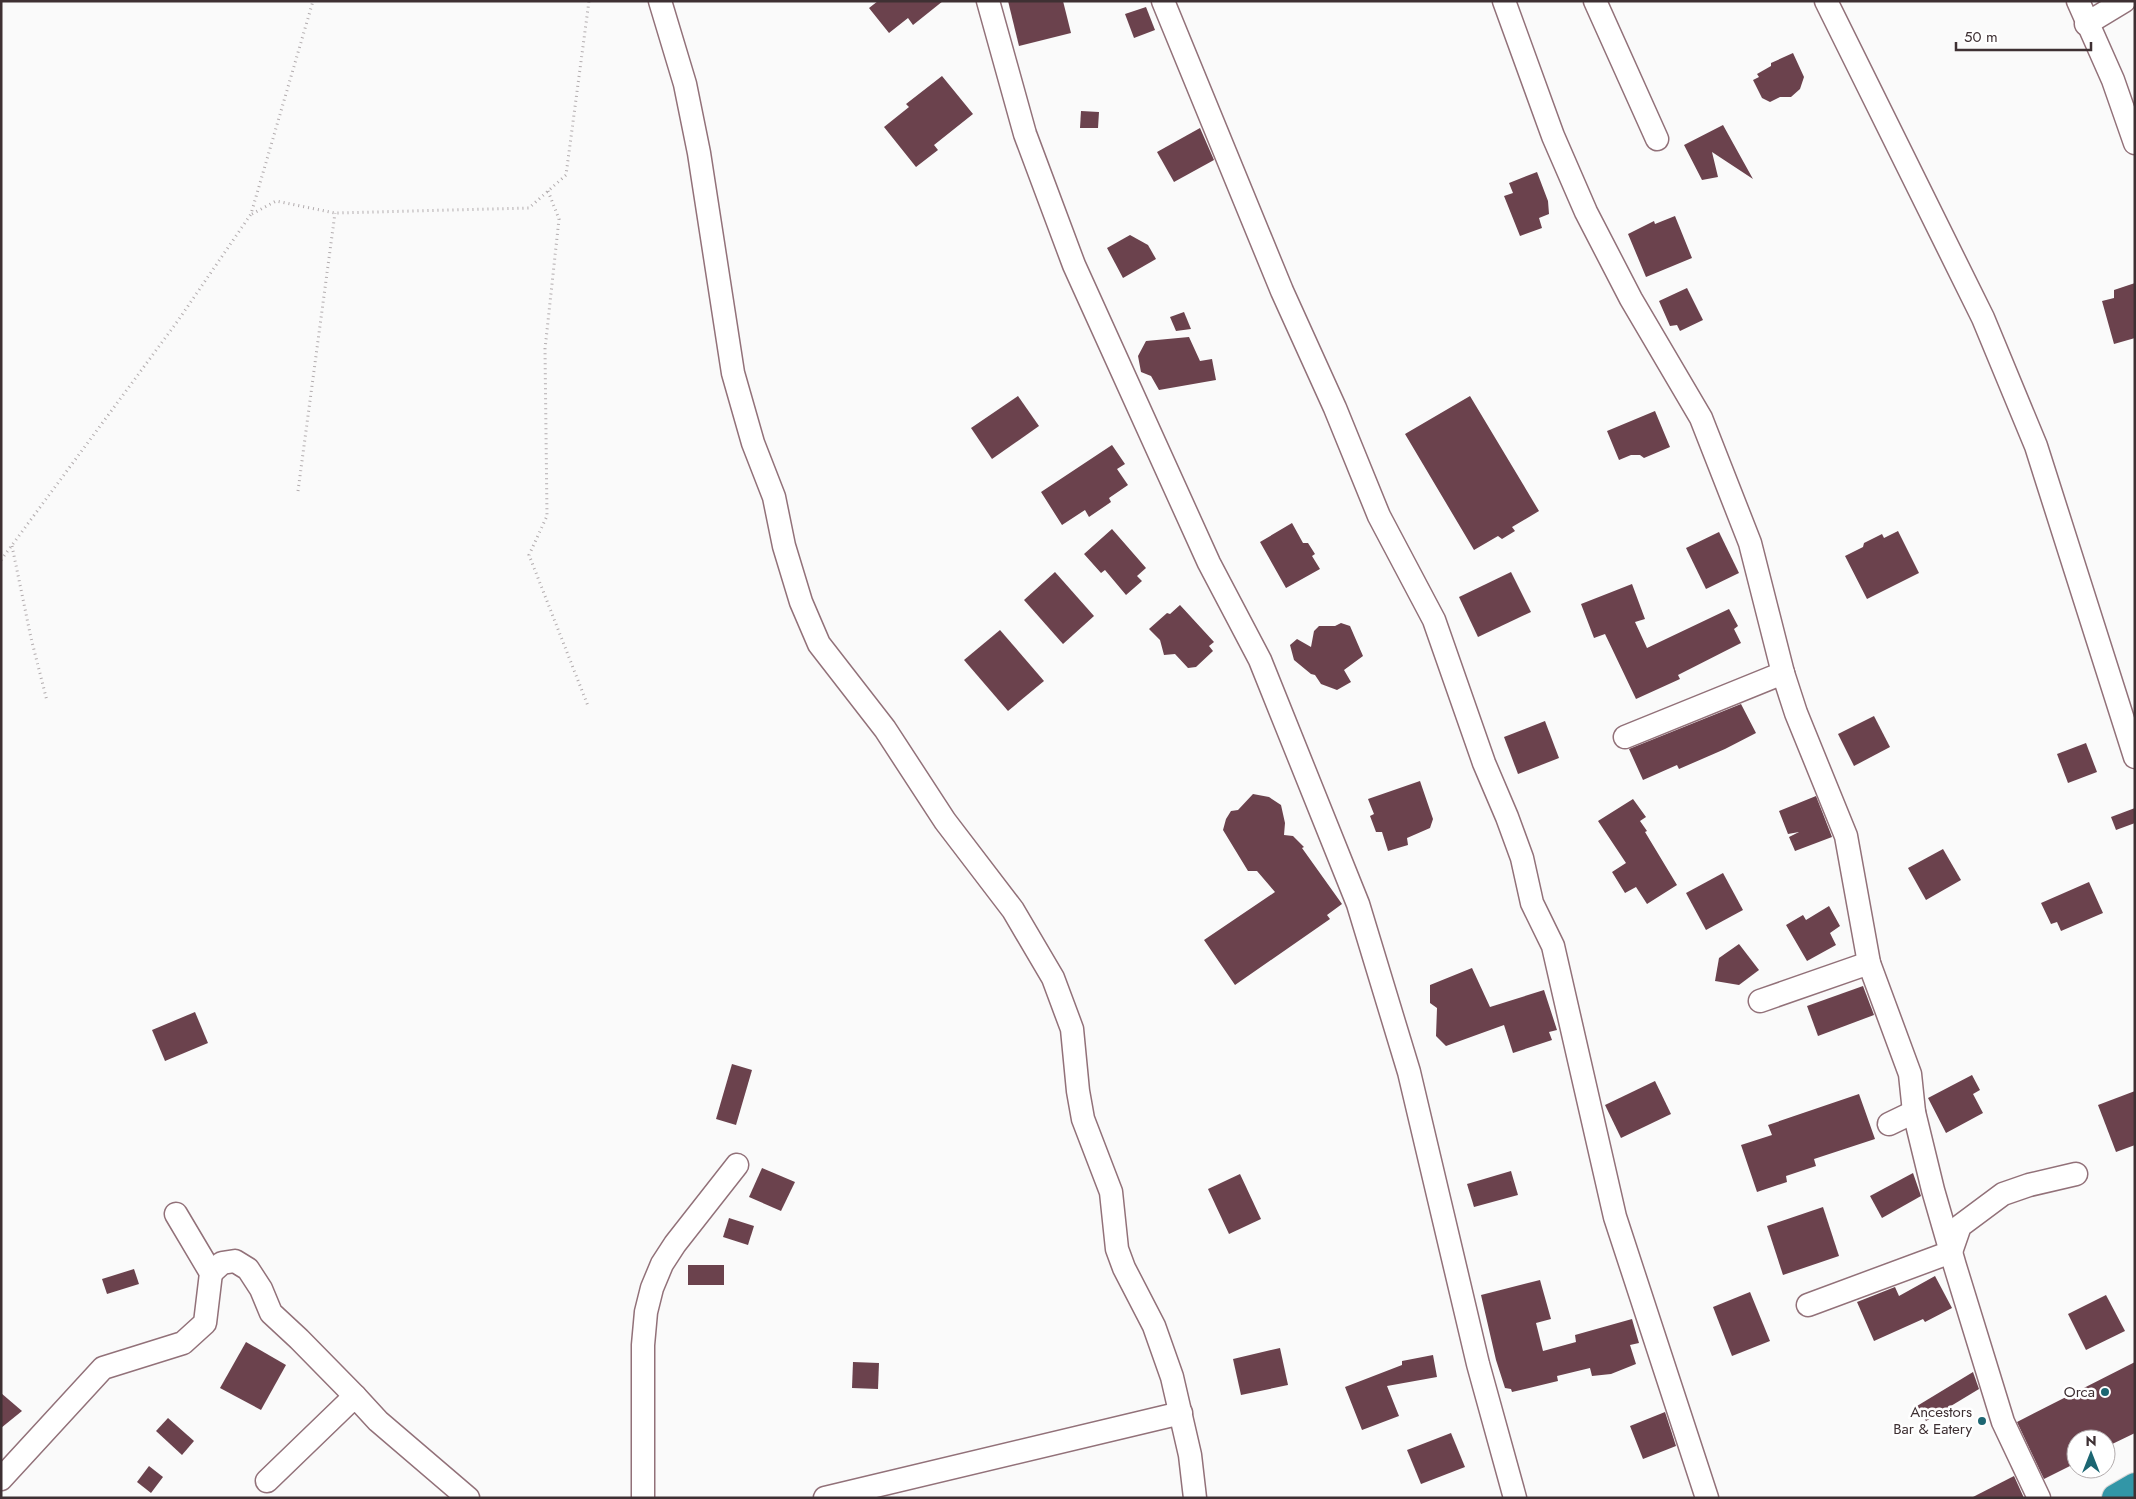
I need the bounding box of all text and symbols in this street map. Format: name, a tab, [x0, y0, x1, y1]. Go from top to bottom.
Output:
scale bar	[1956, 20, 2091, 52]
text: 50 m	[1964, 26, 1998, 48]
place label: Orca	[2064, 1381, 2095, 1403]
marker: Orca	[2099, 1386, 2111, 1398]
place label: Ancestors Bar & Eatery	[1893, 1401, 1972, 1440]
marker: Ancestors Bar & Eatery	[1976, 1415, 1988, 1427]
north arrow	[2066, 1429, 2116, 1479]
text: N	[2085, 1431, 2097, 1451]

